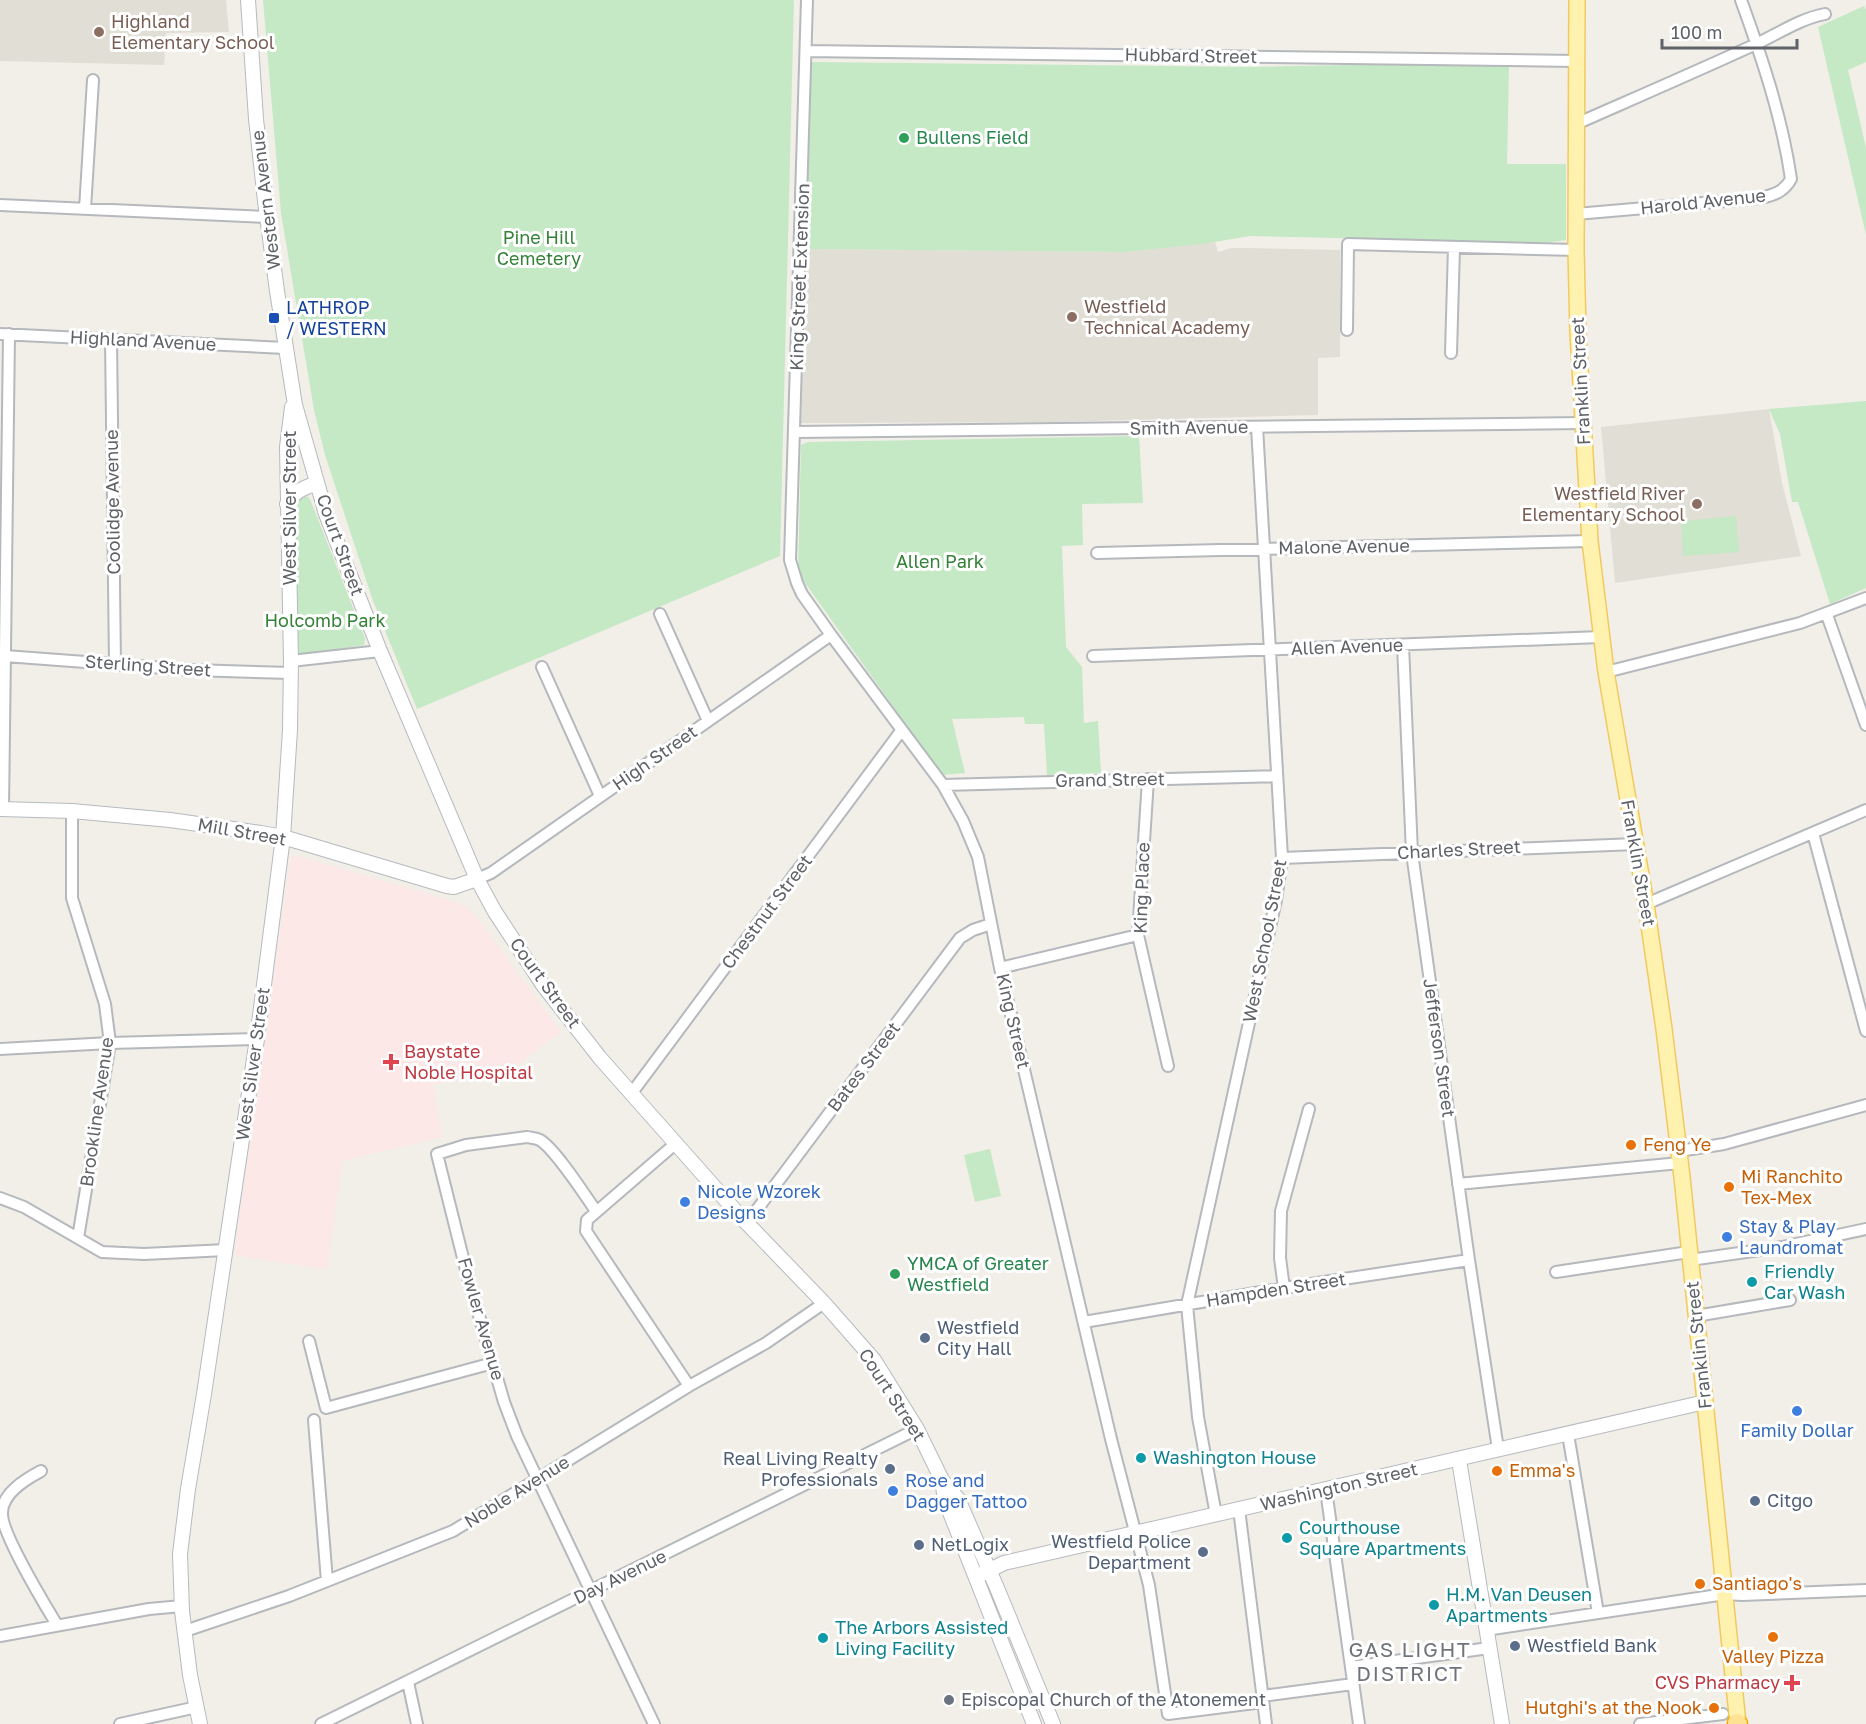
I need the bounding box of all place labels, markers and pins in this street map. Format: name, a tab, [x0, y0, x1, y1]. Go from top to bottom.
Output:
place label: Highland Elementary School	[111, 10, 275, 53]
marker: Highland Elementary School	[92, 25, 106, 39]
place label: Bullens Field	[916, 126, 1028, 148]
marker: Bullens Field	[897, 131, 911, 145]
place label: Westfield Technical Academy	[1084, 295, 1250, 338]
place label: LATHROP / WESTERN	[286, 296, 387, 339]
marker: Westfield Technical Academy	[1065, 310, 1079, 324]
marker: LATHROP / WESTERN	[267, 311, 281, 325]
place label: Westfield River Elementary School	[1521, 482, 1685, 525]
marker: Westfield River Elementary School	[1690, 497, 1704, 511]
place label: Baystate Noble Hospital	[404, 1040, 533, 1083]
marker: Baystate Noble Hospital	[382, 1053, 400, 1071]
place label: Feng Ye	[1643, 1133, 1711, 1155]
marker: Feng Ye	[1624, 1138, 1638, 1152]
place label: Mi Ranchito Tex-Mex	[1741, 1165, 1843, 1208]
place label: Nicole Wzorek Designs	[697, 1180, 821, 1223]
marker: Mi Ranchito Tex-Mex	[1722, 1180, 1736, 1194]
marker: Nicole Wzorek Designs	[678, 1195, 692, 1209]
place label: Stay & Play Laundromat	[1739, 1215, 1843, 1258]
marker: Stay & Play Laundromat	[1720, 1230, 1734, 1244]
place label: YMCA of Greater Westfield	[907, 1252, 1049, 1295]
place label: Friendly Car Wash	[1764, 1260, 1845, 1303]
marker: YMCA of Greater Westfield	[888, 1267, 902, 1281]
marker: Friendly Car Wash	[1745, 1275, 1759, 1289]
place label: Westfield City Hall	[937, 1316, 1019, 1359]
marker: Westfield City Hall	[918, 1331, 932, 1345]
marker: Family Dollar	[1790, 1404, 1804, 1418]
place label: Family Dollar	[1740, 1419, 1854, 1441]
place label: Washington House	[1153, 1446, 1316, 1468]
place label: Real Living Realty Professionals	[723, 1447, 878, 1490]
marker: Washington House	[1134, 1451, 1148, 1465]
place label: Emma's	[1509, 1459, 1575, 1481]
marker: Real Living Realty Professionals	[883, 1462, 897, 1476]
marker: Emma's	[1490, 1464, 1504, 1478]
place label: Rose and Dagger Tattoo	[905, 1469, 1027, 1512]
marker: Rose and Dagger Tattoo	[886, 1484, 900, 1498]
place label: Citgo	[1767, 1489, 1813, 1511]
marker: Citgo	[1748, 1494, 1762, 1508]
place label: Courthouse Square Apartments	[1299, 1516, 1466, 1559]
place label: Westfield Police Department	[1051, 1530, 1191, 1573]
marker: Courthouse Square Apartments	[1280, 1531, 1294, 1545]
place label: NetLogix	[931, 1533, 1009, 1555]
marker: NetLogix	[912, 1538, 926, 1552]
marker: Westfield Police Department	[1196, 1545, 1210, 1559]
place label: Santiago's	[1712, 1572, 1802, 1594]
marker: Santiago's	[1693, 1577, 1707, 1591]
place label: H.M. Van Deusen Apartments	[1446, 1583, 1592, 1626]
marker: H.M. Van Deusen Apartments	[1427, 1598, 1441, 1612]
place label: The Arbors Assisted Living Facility	[835, 1616, 1008, 1659]
marker: Valley Pizza	[1766, 1630, 1780, 1644]
marker: The Arbors Assisted Living Facility	[816, 1631, 830, 1645]
place label: Westfield Bank	[1527, 1634, 1657, 1656]
marker: Westfield Bank	[1508, 1639, 1522, 1653]
place label: Valley Pizza	[1722, 1645, 1824, 1667]
place label: CVS Pharmacy	[1655, 1671, 1780, 1693]
marker: CVS Pharmacy	[1785, 1676, 1799, 1690]
place label: Episcopal Church of the Atonement	[961, 1688, 1266, 1710]
marker: Episcopal Church of the Atonement	[942, 1693, 956, 1707]
place label: Hutghi's at the Nook	[1525, 1696, 1702, 1718]
marker: Hutghi's at the Nook	[1707, 1701, 1721, 1715]

